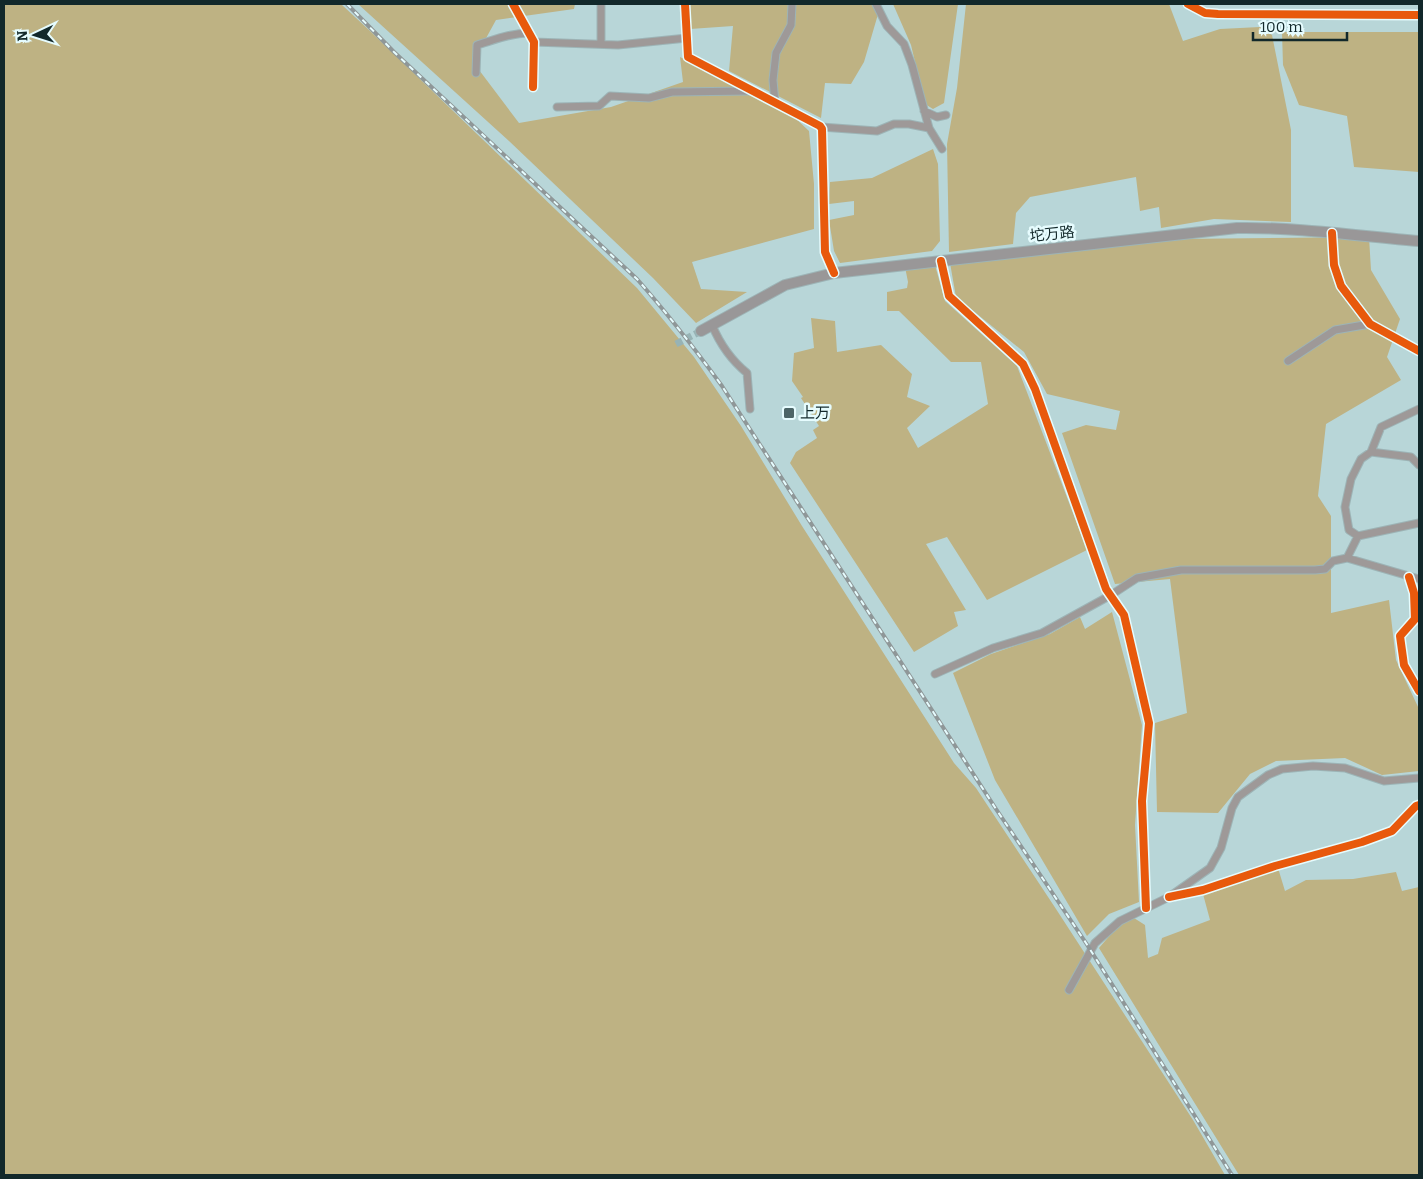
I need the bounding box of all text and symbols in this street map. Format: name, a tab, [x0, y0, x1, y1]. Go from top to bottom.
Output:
north arrow	[10, 10, 60, 60]
scale bar	[1253, 10, 1347, 42]
text: 100 m	[1260, 18, 1303, 36]
text: N	[14, 30, 31, 42]
street label: 坨万路	[1029, 223, 1075, 245]
place label: 上万	[800, 404, 830, 422]
marker: 上万	[782, 406, 796, 420]

